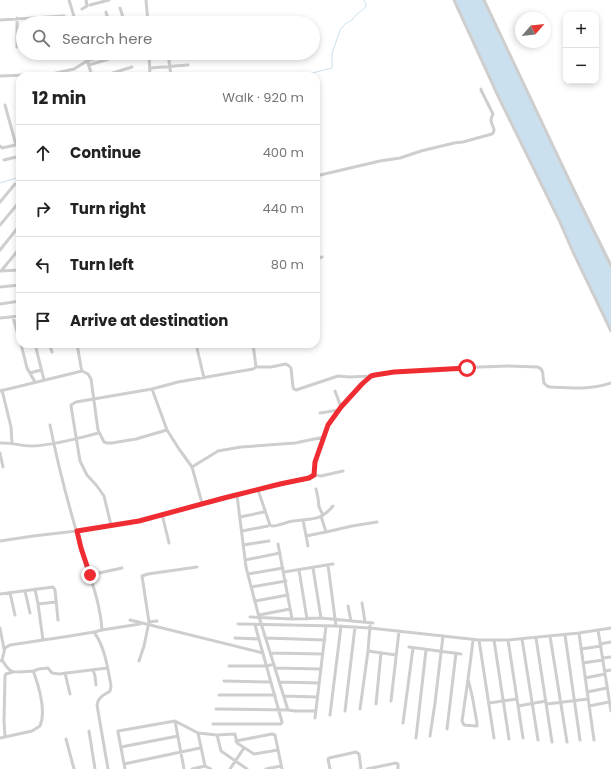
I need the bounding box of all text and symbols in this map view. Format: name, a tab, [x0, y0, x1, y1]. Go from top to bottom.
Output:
north arrow	[515, 12, 551, 48]
map controls	[563, 12, 599, 84]
button: +	[563, 12, 599, 48]
search box	[16, 16, 320, 60]
icon: search	[30, 27, 52, 49]
text: Search here	[62, 28, 152, 49]
button: −	[563, 48, 599, 84]
text: 12 min	[32, 86, 86, 110]
text: Walk · 920 m	[222, 88, 304, 107]
icon: ahead	[32, 142, 54, 164]
text: Continue	[70, 142, 141, 163]
text: 400 m	[263, 143, 304, 162]
icon: right	[32, 198, 54, 220]
text: Turn right	[70, 198, 146, 219]
text: 440 m	[263, 199, 304, 218]
icon: left	[32, 254, 54, 276]
text: Turn left	[70, 254, 134, 275]
text: 80 m	[271, 255, 304, 274]
icon: arrive	[32, 310, 54, 332]
text: Arrive at destination	[70, 310, 228, 331]
route start	[458, 359, 476, 377]
route end	[81, 566, 99, 584]

